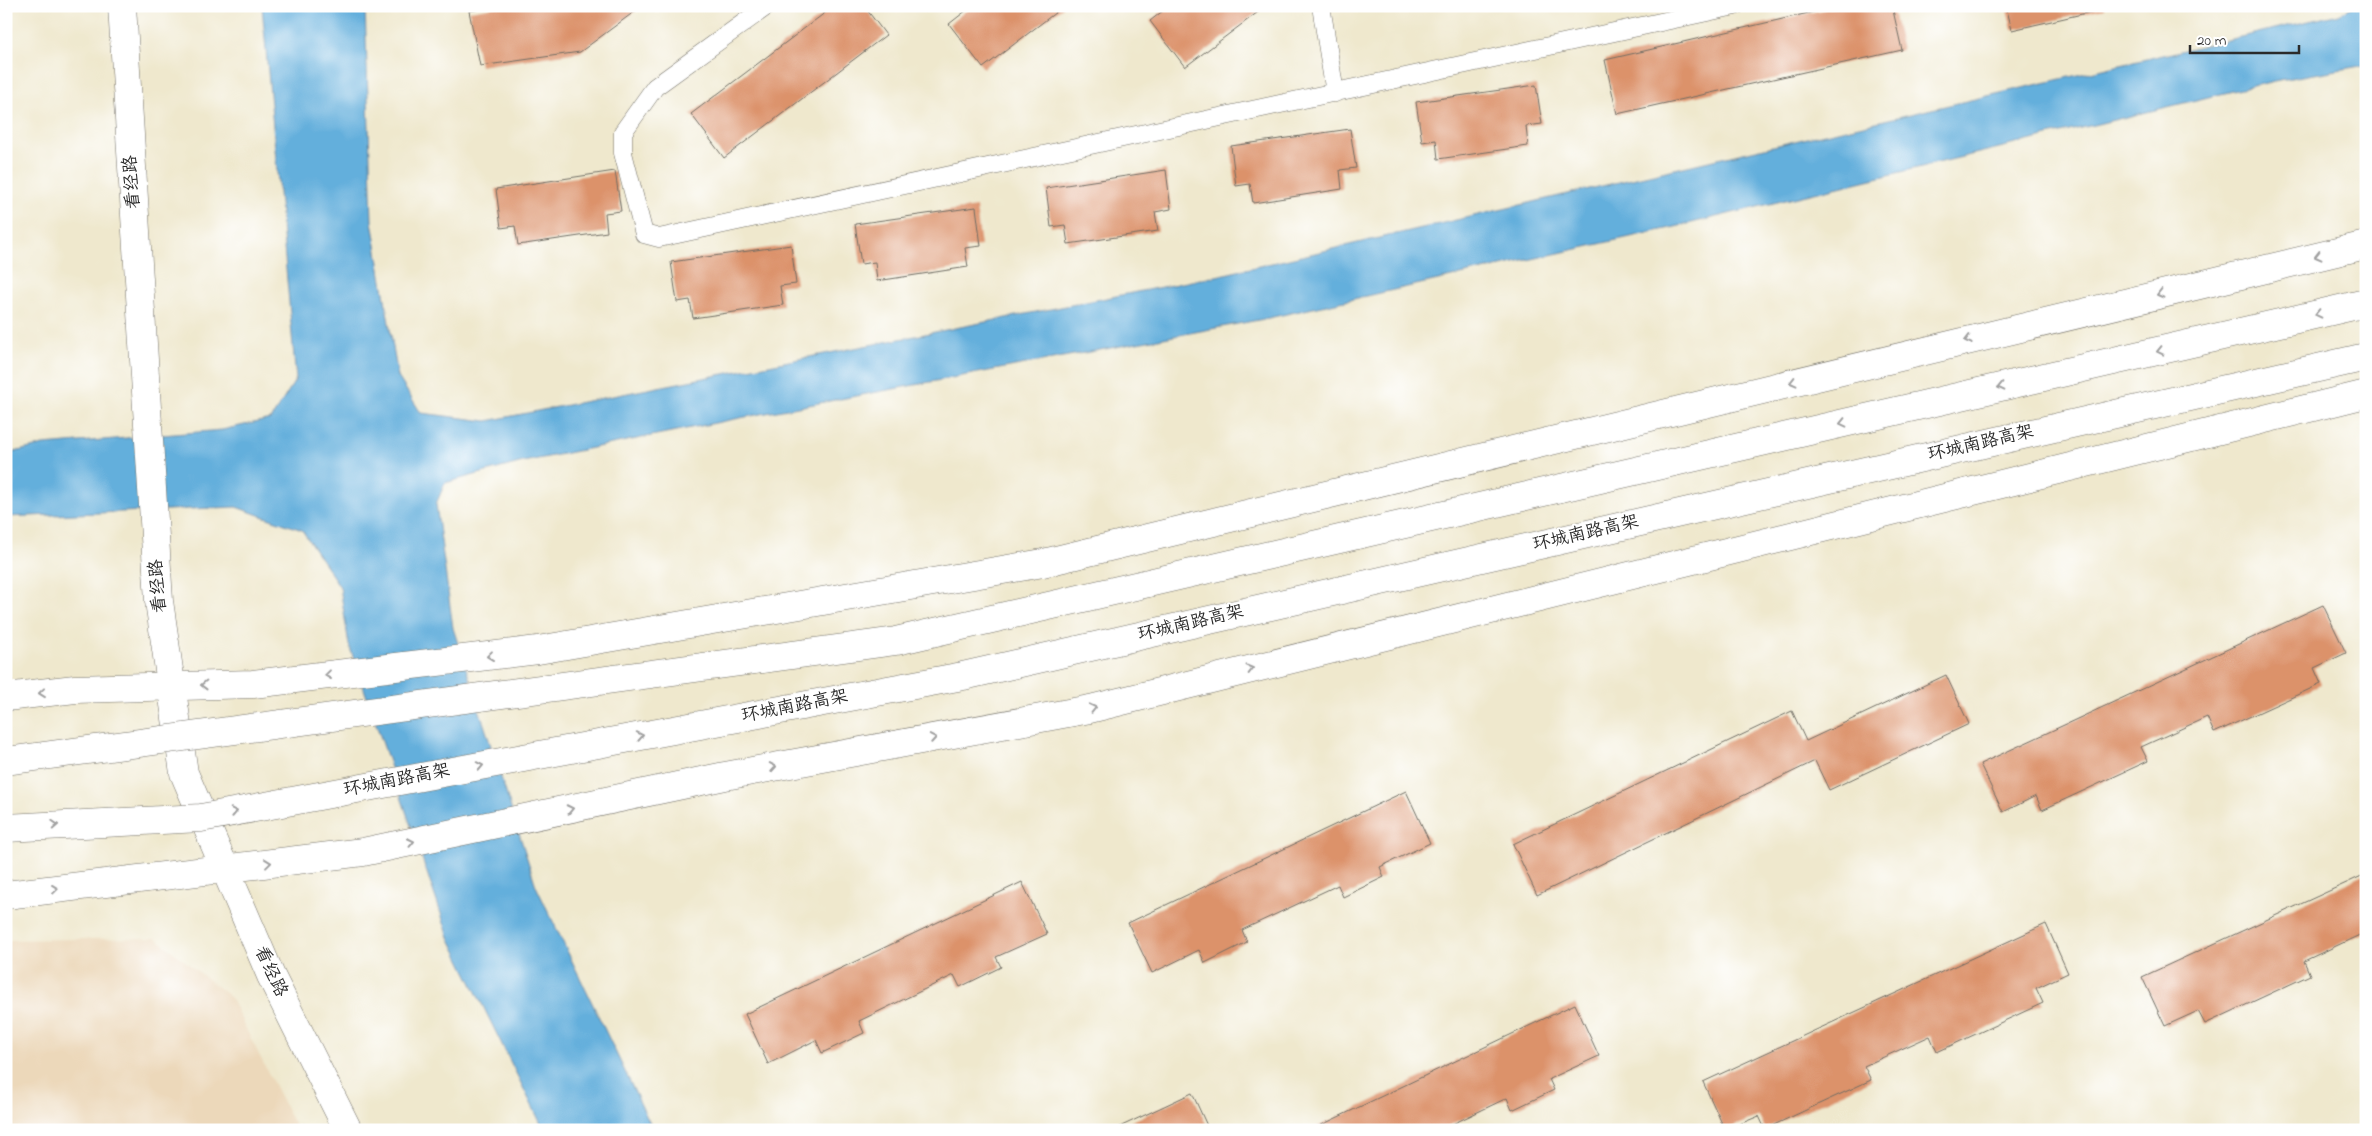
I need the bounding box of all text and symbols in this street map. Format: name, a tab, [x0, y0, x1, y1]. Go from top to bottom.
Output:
scale bar	[2190, 22, 2298, 54]
text: 20 m	[2197, 30, 2227, 52]
street label: 看经路	[118, 154, 148, 210]
one-way arrow	[2314, 250, 2323, 261]
one-way arrow	[2156, 288, 2165, 299]
one-way arrow	[2314, 308, 2323, 319]
one-way arrow	[1964, 334, 1973, 345]
one-way arrow	[2155, 345, 2164, 356]
one-way arrow	[1789, 376, 1798, 387]
one-way arrow	[1997, 381, 2006, 392]
one-way arrow	[1839, 417, 1848, 428]
street label: 环城南路高架	[1925, 419, 2037, 469]
street label: 环城南路高架	[1530, 509, 1642, 559]
street label: 看经路	[144, 558, 174, 614]
street label: 环城南路高架	[1135, 599, 1247, 649]
one-way arrow	[485, 650, 493, 661]
one-way arrow	[1246, 664, 1255, 675]
one-way arrow	[324, 669, 332, 680]
one-way arrow	[200, 680, 208, 691]
street label: 环城南路高架	[740, 684, 850, 730]
one-way arrow	[38, 687, 46, 698]
one-way arrow	[1088, 703, 1097, 714]
one-way arrow	[635, 732, 644, 742]
one-way arrow	[928, 733, 937, 743]
street label: 环城南路高架	[342, 758, 452, 804]
one-way arrow	[476, 761, 484, 772]
one-way arrow	[769, 763, 777, 773]
one-way arrow	[565, 804, 574, 814]
one-way arrow	[230, 807, 239, 817]
one-way arrow	[51, 820, 59, 831]
one-way arrow	[406, 837, 415, 847]
one-way arrow	[264, 858, 272, 869]
one-way arrow	[51, 884, 59, 895]
street label: 看经路	[247, 942, 293, 1002]

